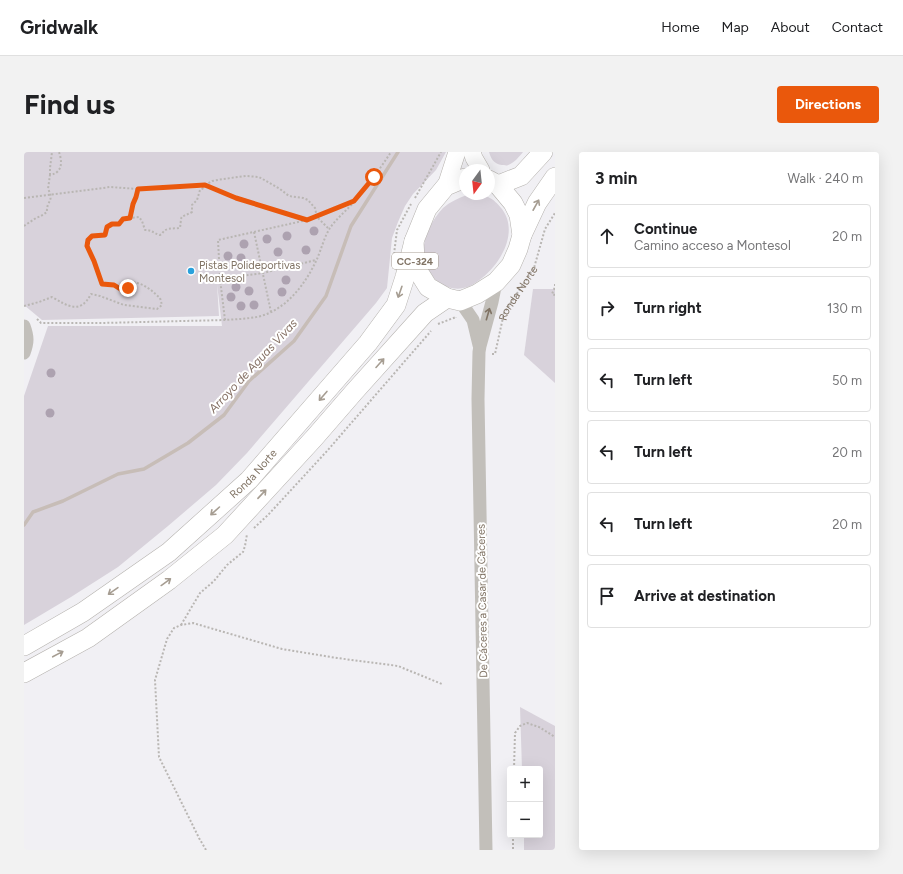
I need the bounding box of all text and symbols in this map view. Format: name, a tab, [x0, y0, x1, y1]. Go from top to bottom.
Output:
text: Gridwalk	[20, 16, 98, 39]
text: Home	[661, 19, 700, 36]
text: Map	[722, 19, 749, 36]
text: About	[771, 19, 810, 36]
text: Contact	[832, 19, 883, 36]
button: Directions	[777, 86, 879, 123]
text: Find us	[24, 87, 115, 121]
north arrow	[459, 164, 495, 200]
route start	[365, 168, 383, 186]
text: 3 min	[595, 168, 637, 188]
text: Walk · 240 m	[788, 171, 863, 186]
one-way arrow	[533, 199, 541, 211]
text: Continue	[634, 220, 697, 238]
icon: ahead	[596, 225, 618, 247]
text: 20 m	[832, 229, 862, 244]
text: Camino acceso a Montesol	[634, 238, 791, 253]
road number: CC-324	[392, 253, 438, 269]
place label: Pistas Polideportivas Montesol	[199, 259, 300, 285]
street label: Ronda Norte	[497, 263, 541, 322]
marker: Pistas Polideportivas Montesol	[186, 266, 196, 276]
route end	[119, 279, 137, 297]
one-way arrow	[396, 286, 403, 299]
icon: right	[596, 297, 618, 319]
text: Turn right	[634, 299, 702, 317]
text: 130 m	[827, 301, 862, 316]
one-way arrow	[485, 308, 493, 321]
water label: Arroyo de Aguas Vivas	[205, 316, 300, 417]
one-way arrow	[376, 358, 385, 368]
icon: left	[596, 369, 618, 391]
text: Turn left	[634, 371, 692, 389]
text: 50 m	[832, 373, 862, 388]
one-way arrow	[318, 390, 327, 401]
icon: left	[596, 441, 618, 463]
text: Turn left	[634, 443, 692, 461]
text: 20 m	[832, 445, 862, 460]
street label: Ronda Norte	[227, 447, 280, 501]
one-way arrow	[257, 490, 266, 500]
one-way arrow	[210, 506, 220, 515]
icon: left	[596, 513, 618, 535]
text: Turn left	[634, 515, 692, 533]
text: 20 m	[832, 517, 862, 532]
street label: De Cáceres a Casar de Cáceres	[475, 524, 490, 678]
one-way arrow	[161, 578, 172, 586]
icon: arrive	[596, 585, 618, 607]
one-way arrow	[108, 587, 119, 595]
text: Arrive at destination	[634, 587, 775, 605]
one-way arrow	[52, 650, 64, 657]
map controls	[507, 766, 543, 838]
button: +	[507, 766, 543, 802]
button: −	[507, 802, 543, 838]

